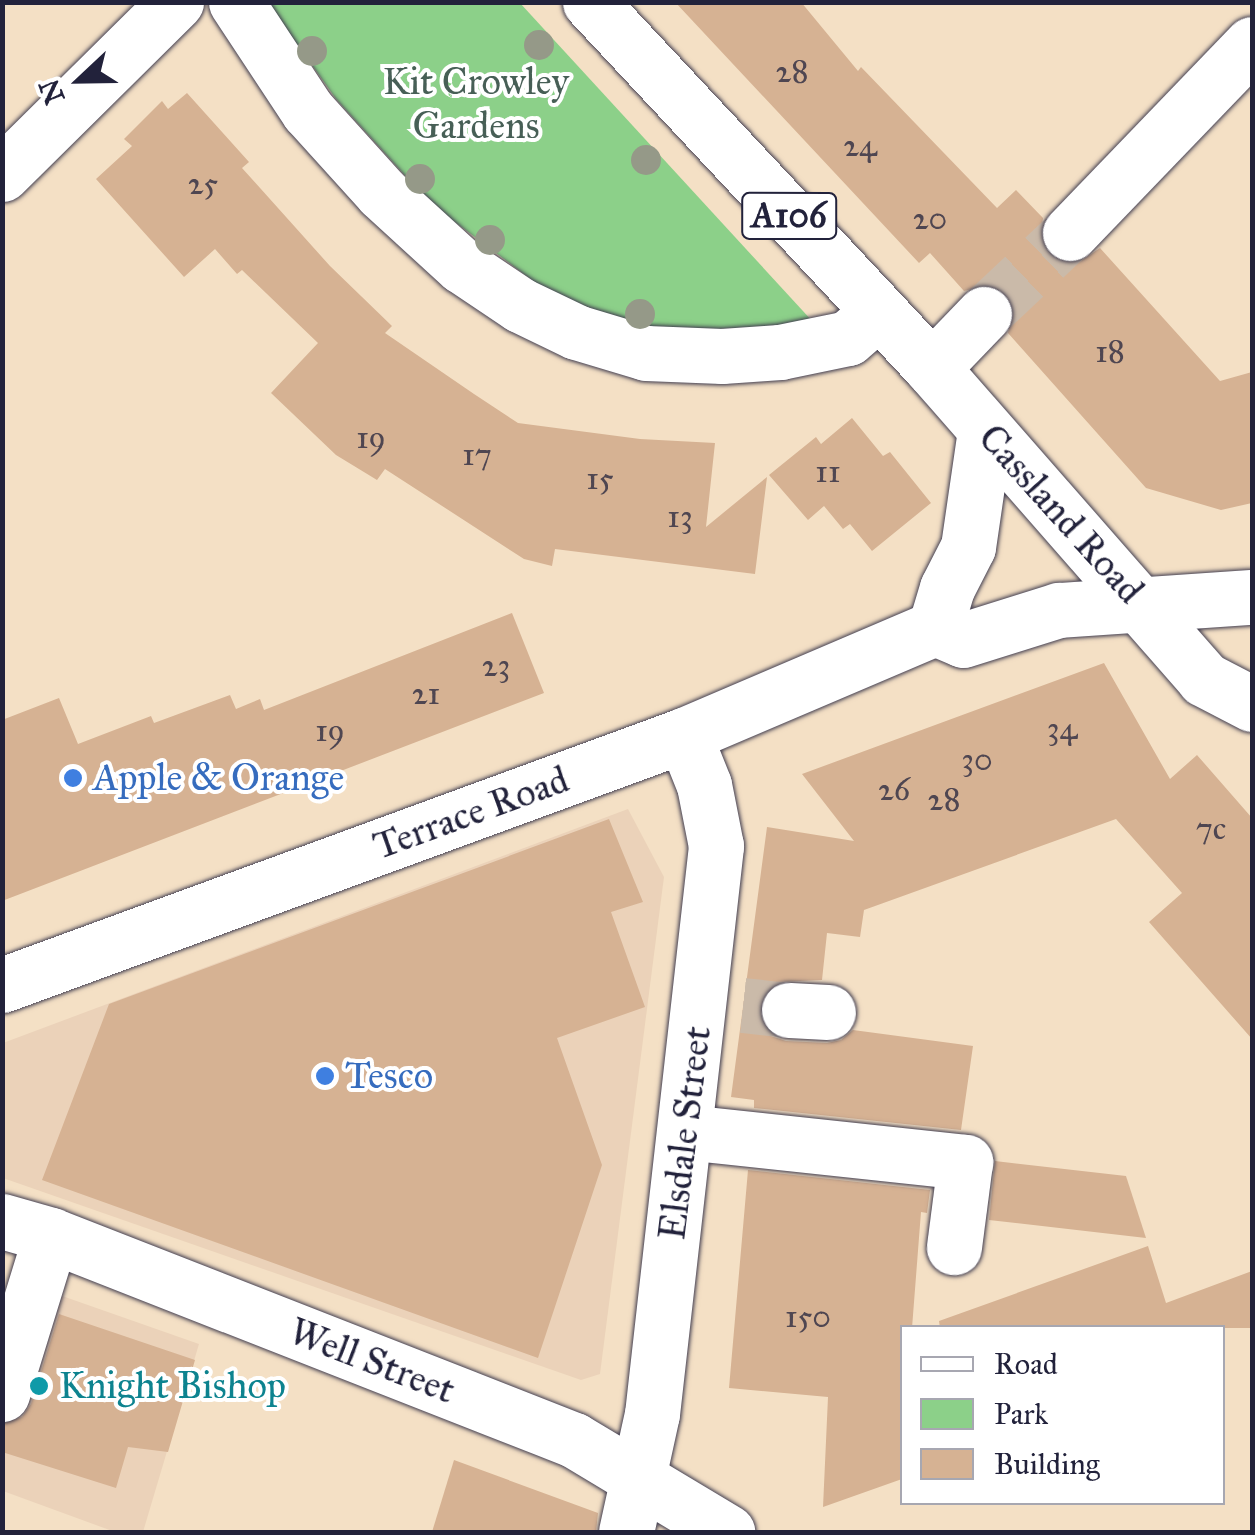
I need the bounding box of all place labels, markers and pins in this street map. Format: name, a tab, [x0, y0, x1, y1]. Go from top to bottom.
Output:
place label: Apple & Orange	[93, 755, 344, 801]
marker: Apple & Orange	[62, 767, 84, 789]
place label: Tesco	[345, 1053, 433, 1099]
marker: Tesco	[314, 1065, 336, 1087]
place label: Knight Bishop	[59, 1363, 286, 1409]
marker: Knight Bishop	[28, 1375, 50, 1397]

